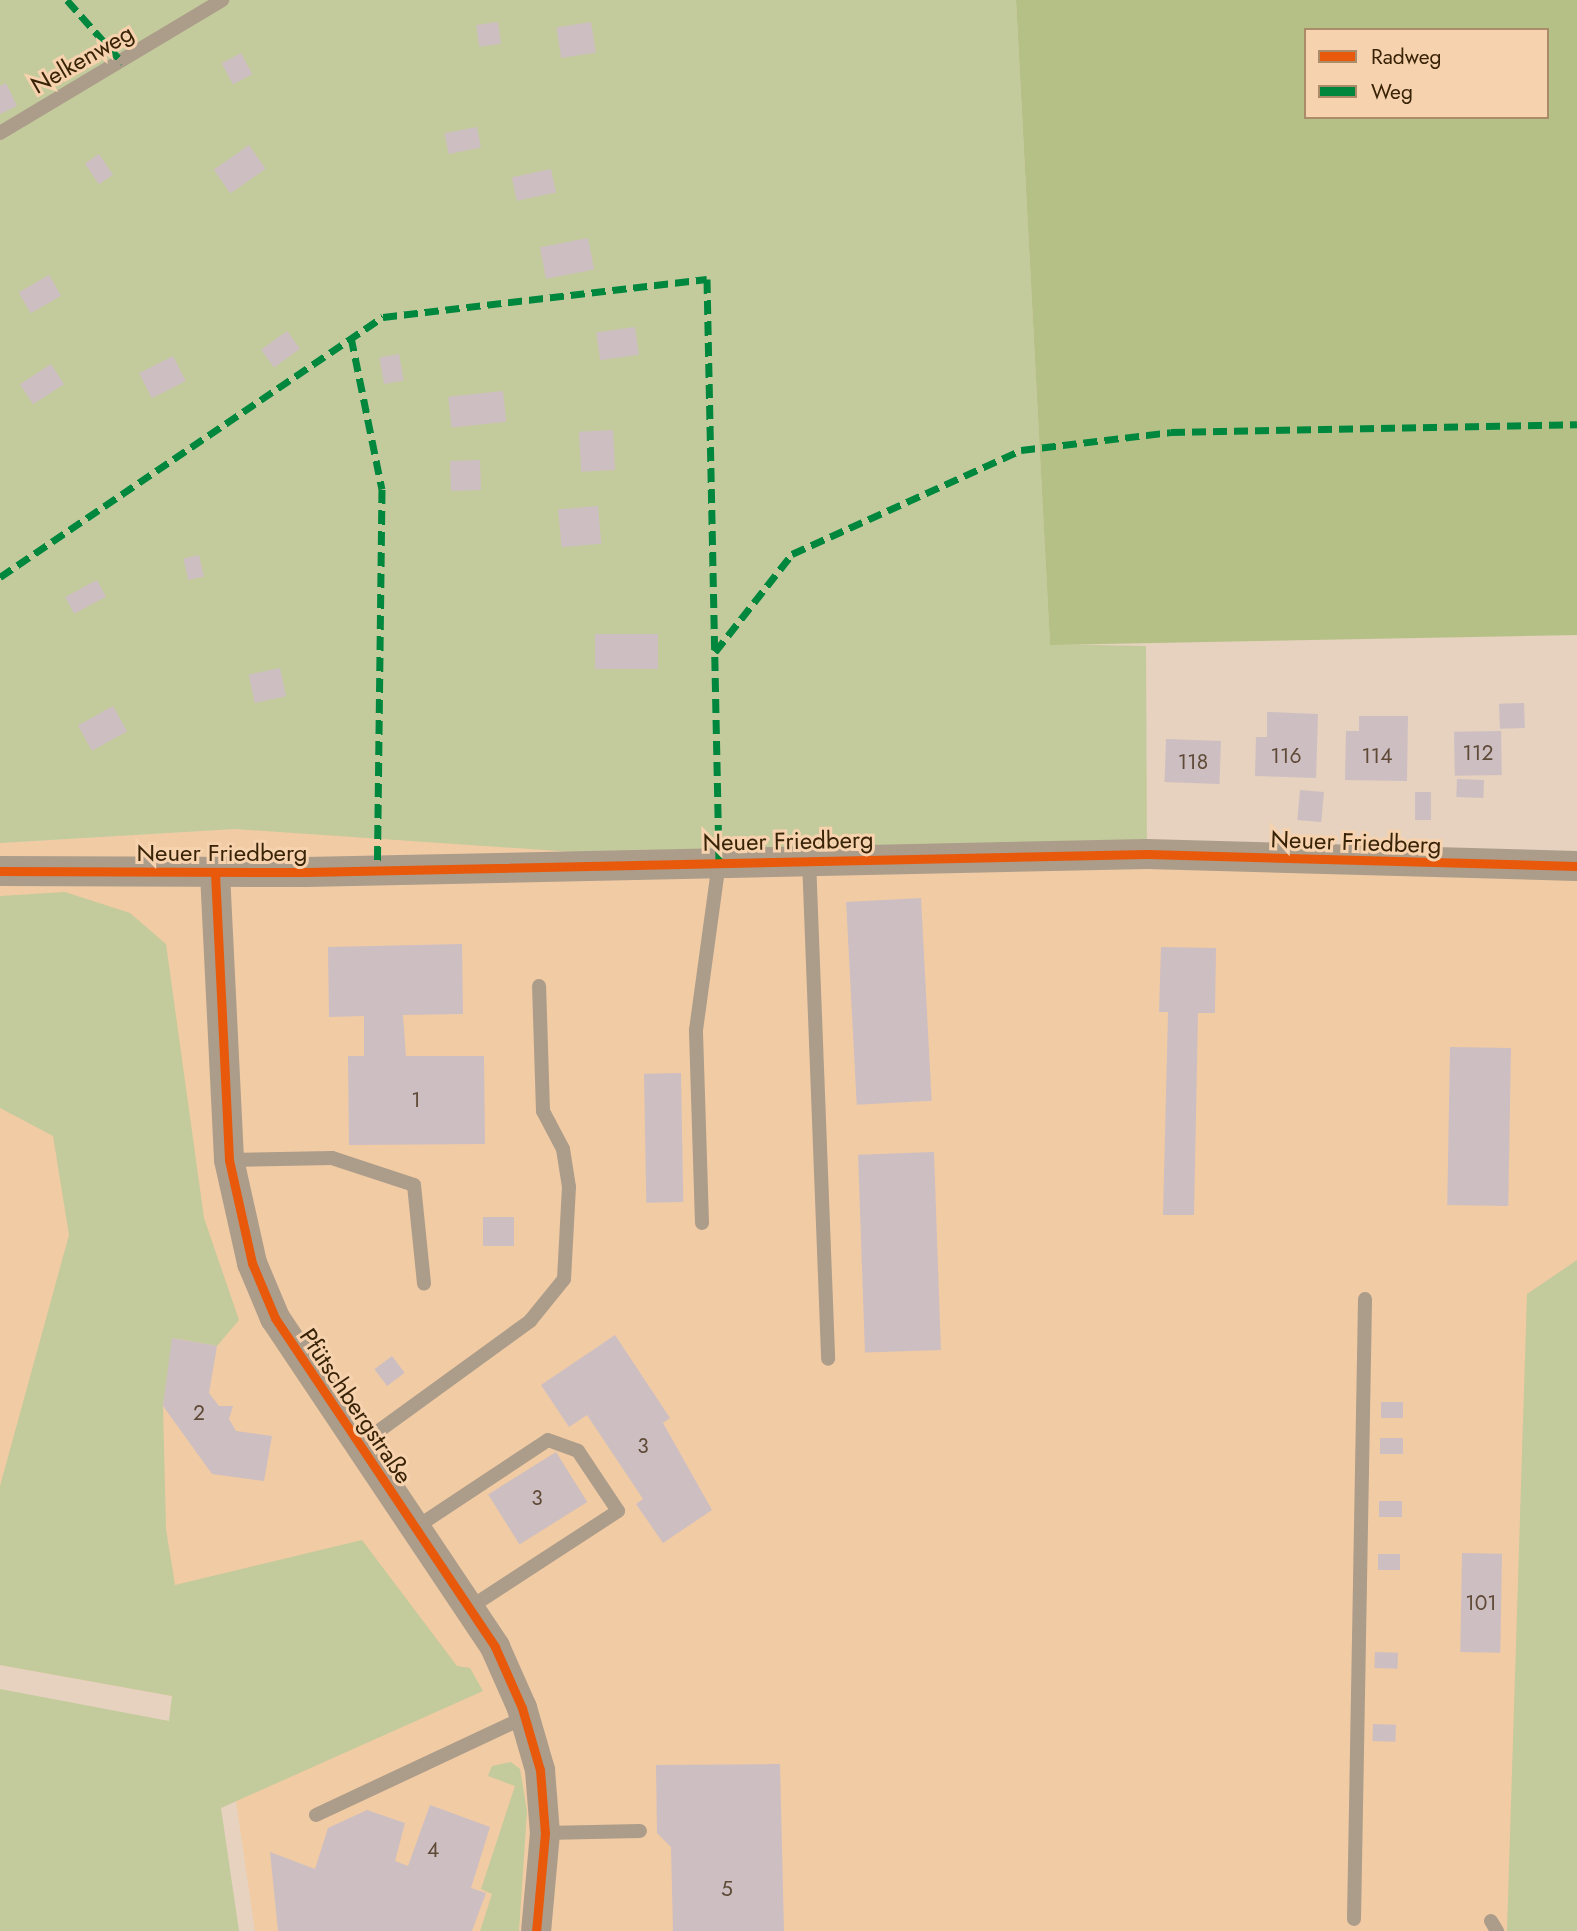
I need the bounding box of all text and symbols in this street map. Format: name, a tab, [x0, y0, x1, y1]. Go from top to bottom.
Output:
street label: Nelkenweg	[26, 18, 138, 100]
legend	[1304, 28, 1549, 119]
text: Radweg	[1371, 42, 1442, 72]
text: Weg	[1371, 77, 1413, 107]
house number: 112	[1463, 740, 1493, 766]
house number: 116	[1271, 743, 1301, 769]
house number: 114	[1361, 743, 1393, 769]
house number: 118	[1178, 749, 1208, 775]
street label: Neuer Friedberg	[702, 825, 874, 857]
street label: Neuer Friedberg	[1270, 825, 1442, 859]
street label: Neuer Friedberg	[137, 839, 307, 867]
house number: 1	[411, 1087, 421, 1113]
street label: Pfütschbergstraße	[293, 1323, 419, 1489]
house number: 2	[193, 1400, 205, 1426]
house number: 3	[637, 1433, 649, 1459]
house number: 3	[531, 1485, 543, 1511]
house number: 101	[1465, 1590, 1497, 1616]
house number: 4	[427, 1837, 439, 1863]
house number: 5	[721, 1876, 733, 1902]

